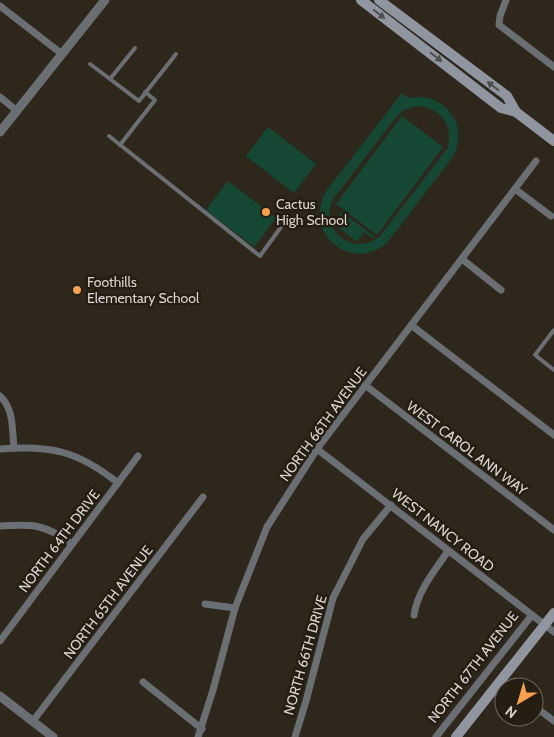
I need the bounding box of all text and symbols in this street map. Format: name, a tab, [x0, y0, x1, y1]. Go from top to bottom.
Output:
one-way arrow	[372, 9, 386, 19]
one-way arrow	[429, 52, 442, 63]
one-way arrow	[486, 81, 500, 91]
place label: Cactus High School	[276, 195, 348, 229]
marker: Cactus High School	[260, 206, 272, 218]
place label: Foothills Elementary School	[87, 273, 200, 307]
marker: Foothills Elementary School	[71, 284, 83, 296]
street label: NORTH 66TH AVENUE	[275, 363, 371, 485]
street label: WEST CAROL ANN WAY	[403, 397, 532, 500]
street label: WEST NANCY ROAD	[388, 484, 498, 576]
street label: NORTH 64TH DRIVE	[14, 486, 104, 596]
street label: NORTH 65TH AVENUE	[59, 542, 157, 662]
street label: NORTH 66TH DRIVE	[279, 593, 331, 717]
street label: NORTH 67TH AVENUE	[424, 608, 522, 726]
north arrow	[494, 677, 544, 727]

